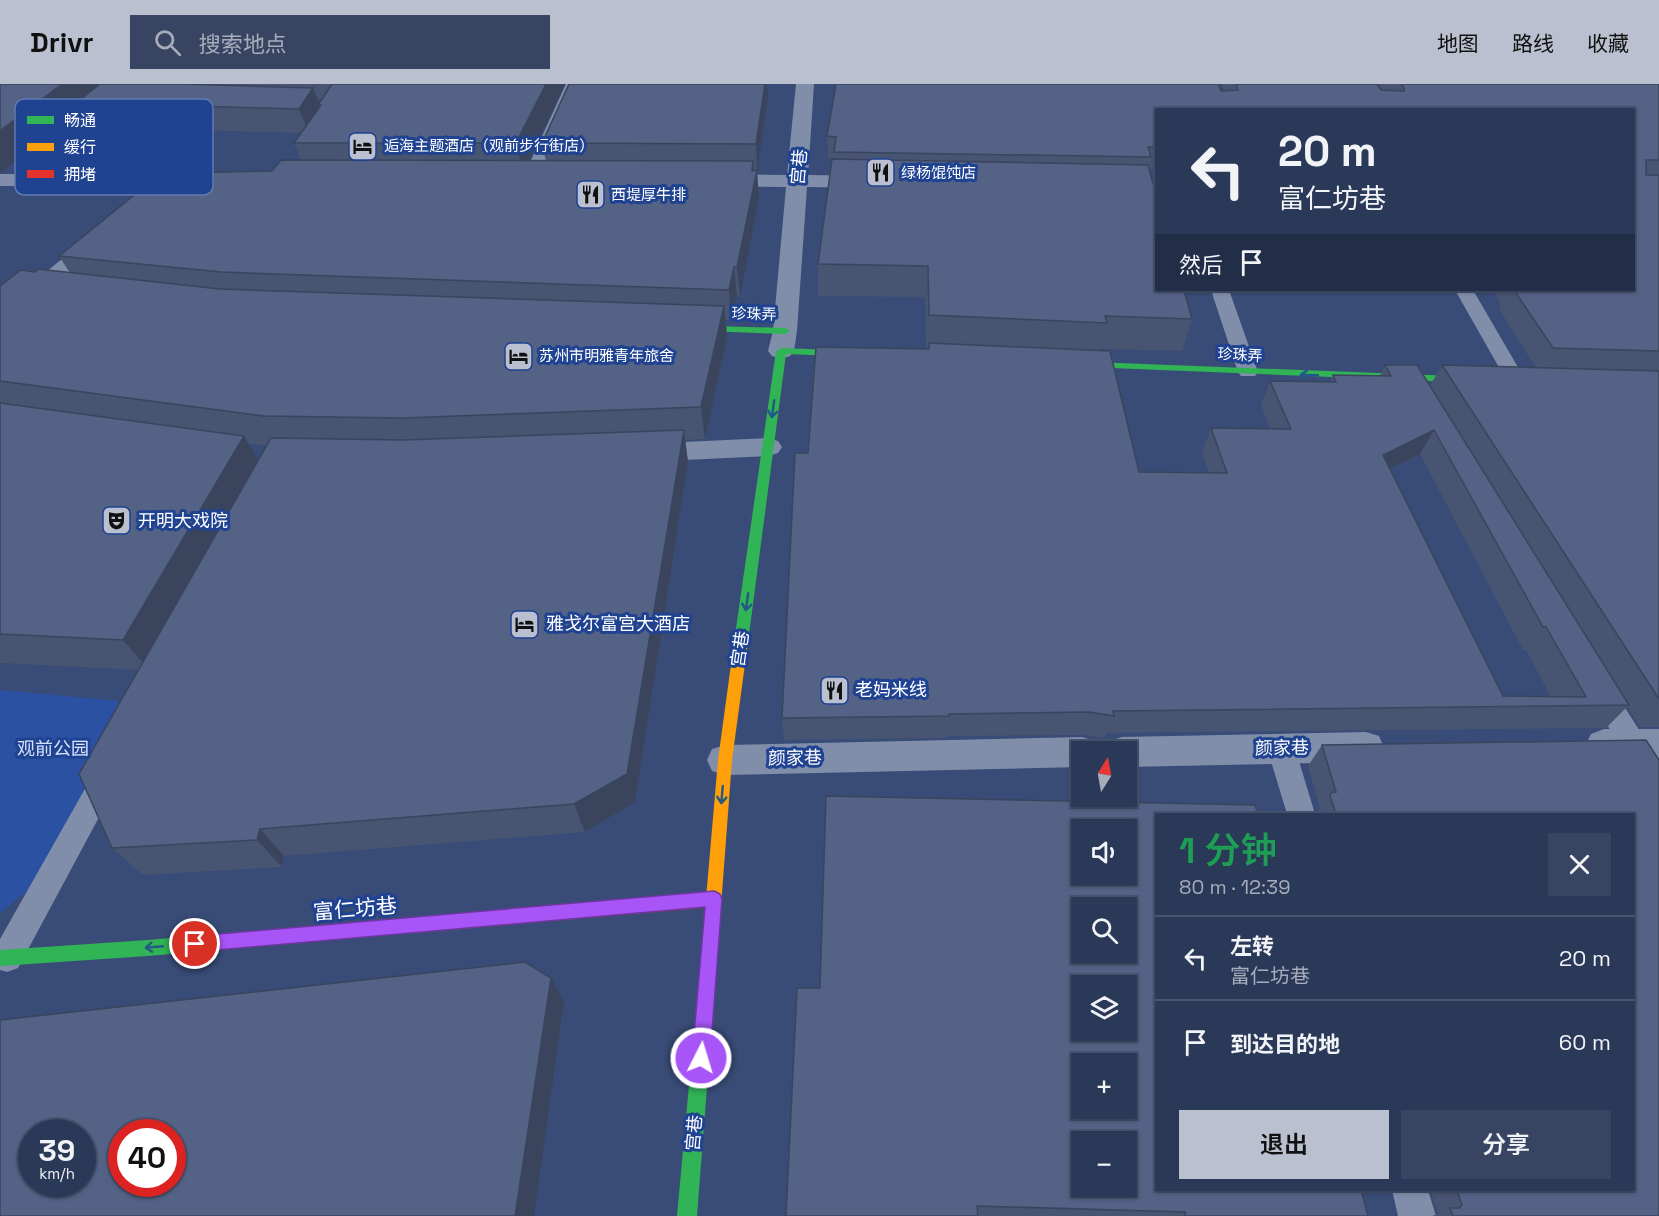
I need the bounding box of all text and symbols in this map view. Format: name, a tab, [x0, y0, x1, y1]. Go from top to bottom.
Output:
search box	[130, 15, 550, 69]
text: Drivr	[30, 24, 94, 60]
icon: search	[151, 26, 184, 59]
text: 搜索地点	[199, 30, 287, 58]
text: 地图	[1437, 30, 1479, 57]
text: 路线	[1512, 30, 1554, 57]
text: 收藏	[1587, 30, 1629, 57]
legend	[15, 99, 213, 195]
text: 畅通	[64, 110, 96, 131]
text: 20 m	[1278, 125, 1377, 178]
hotel icon: 逅海主题酒店（观前步行街店）	[347, 130, 379, 162]
icon: left	[1179, 132, 1257, 210]
place label: 逅海主题酒店（观前步行街店）	[384, 136, 594, 155]
text: 缓行	[64, 137, 96, 158]
street label: 宫巷	[785, 148, 812, 186]
restaurant icon: 绿杨馄饨店	[864, 157, 896, 189]
place label: 绿杨馄饨店	[901, 163, 976, 182]
text: 拥堵	[64, 164, 96, 185]
restaurant icon: 西堤厚牛排	[574, 179, 606, 211]
text: 富仁坊巷	[1278, 181, 1386, 216]
place label: 西堤厚牛排	[611, 185, 686, 204]
icon: arrive	[1235, 246, 1268, 279]
text: 然后	[1179, 251, 1223, 279]
street label: 珍珠弄	[731, 303, 777, 324]
hotel icon: 苏州市明雅青年旅舍	[502, 340, 534, 372]
street label: 珍珠弄	[1217, 344, 1263, 365]
place label: 苏州市明雅青年旅舍	[539, 346, 674, 365]
one-way arrow	[1300, 369, 1320, 381]
one-way arrow	[768, 398, 779, 418]
theatre icon: 开明大戏院	[101, 505, 133, 537]
place label: 开明大戏院	[138, 509, 228, 532]
one-way arrow	[741, 592, 752, 611]
hotel icon: 雅戈尔富宫大酒店	[509, 608, 541, 640]
place label: 雅戈尔富宫大酒店	[546, 612, 690, 635]
street label: 宫巷	[726, 630, 753, 668]
restaurant icon: 老妈米线	[818, 674, 850, 706]
place label: 老妈米线	[855, 678, 927, 701]
street label: 颜家巷	[1255, 736, 1309, 759]
park label: 观前公园	[17, 737, 89, 760]
north arrow	[1071, 741, 1137, 807]
map controls	[1071, 741, 1137, 1197]
street label: 颜家巷	[768, 746, 822, 769]
one-way arrow	[717, 785, 728, 805]
button: sound	[1071, 819, 1137, 885]
text: 1 分钟	[1179, 828, 1276, 874]
button: close	[1548, 833, 1611, 896]
text: 80 m · 12:39	[1179, 874, 1290, 900]
street label: 富仁坊巷	[312, 891, 398, 926]
button: search	[1071, 897, 1137, 963]
pin	[169, 918, 220, 969]
icon: arrive	[178, 927, 211, 960]
text: 左转	[1230, 932, 1274, 960]
one-way arrow	[144, 942, 164, 953]
icon: left	[1179, 942, 1212, 975]
text: 20 m	[1559, 944, 1611, 972]
text: 富仁坊巷	[1230, 963, 1310, 989]
button: layers	[1071, 975, 1137, 1041]
position arrow	[669, 1026, 733, 1090]
icon: arrive	[1179, 1026, 1212, 1059]
text: 60 m	[1559, 1028, 1611, 1056]
text: 到达目的地	[1230, 1030, 1340, 1058]
button: +	[1071, 1053, 1137, 1119]
button: 退出	[1179, 1110, 1389, 1179]
button: 分享	[1401, 1110, 1611, 1179]
street label: 宫巷	[680, 1114, 707, 1152]
speed limit sign: 40	[108, 1119, 186, 1197]
text: 39	[39, 1131, 75, 1170]
button: −	[1071, 1131, 1137, 1197]
text: km/h	[39, 1164, 75, 1183]

